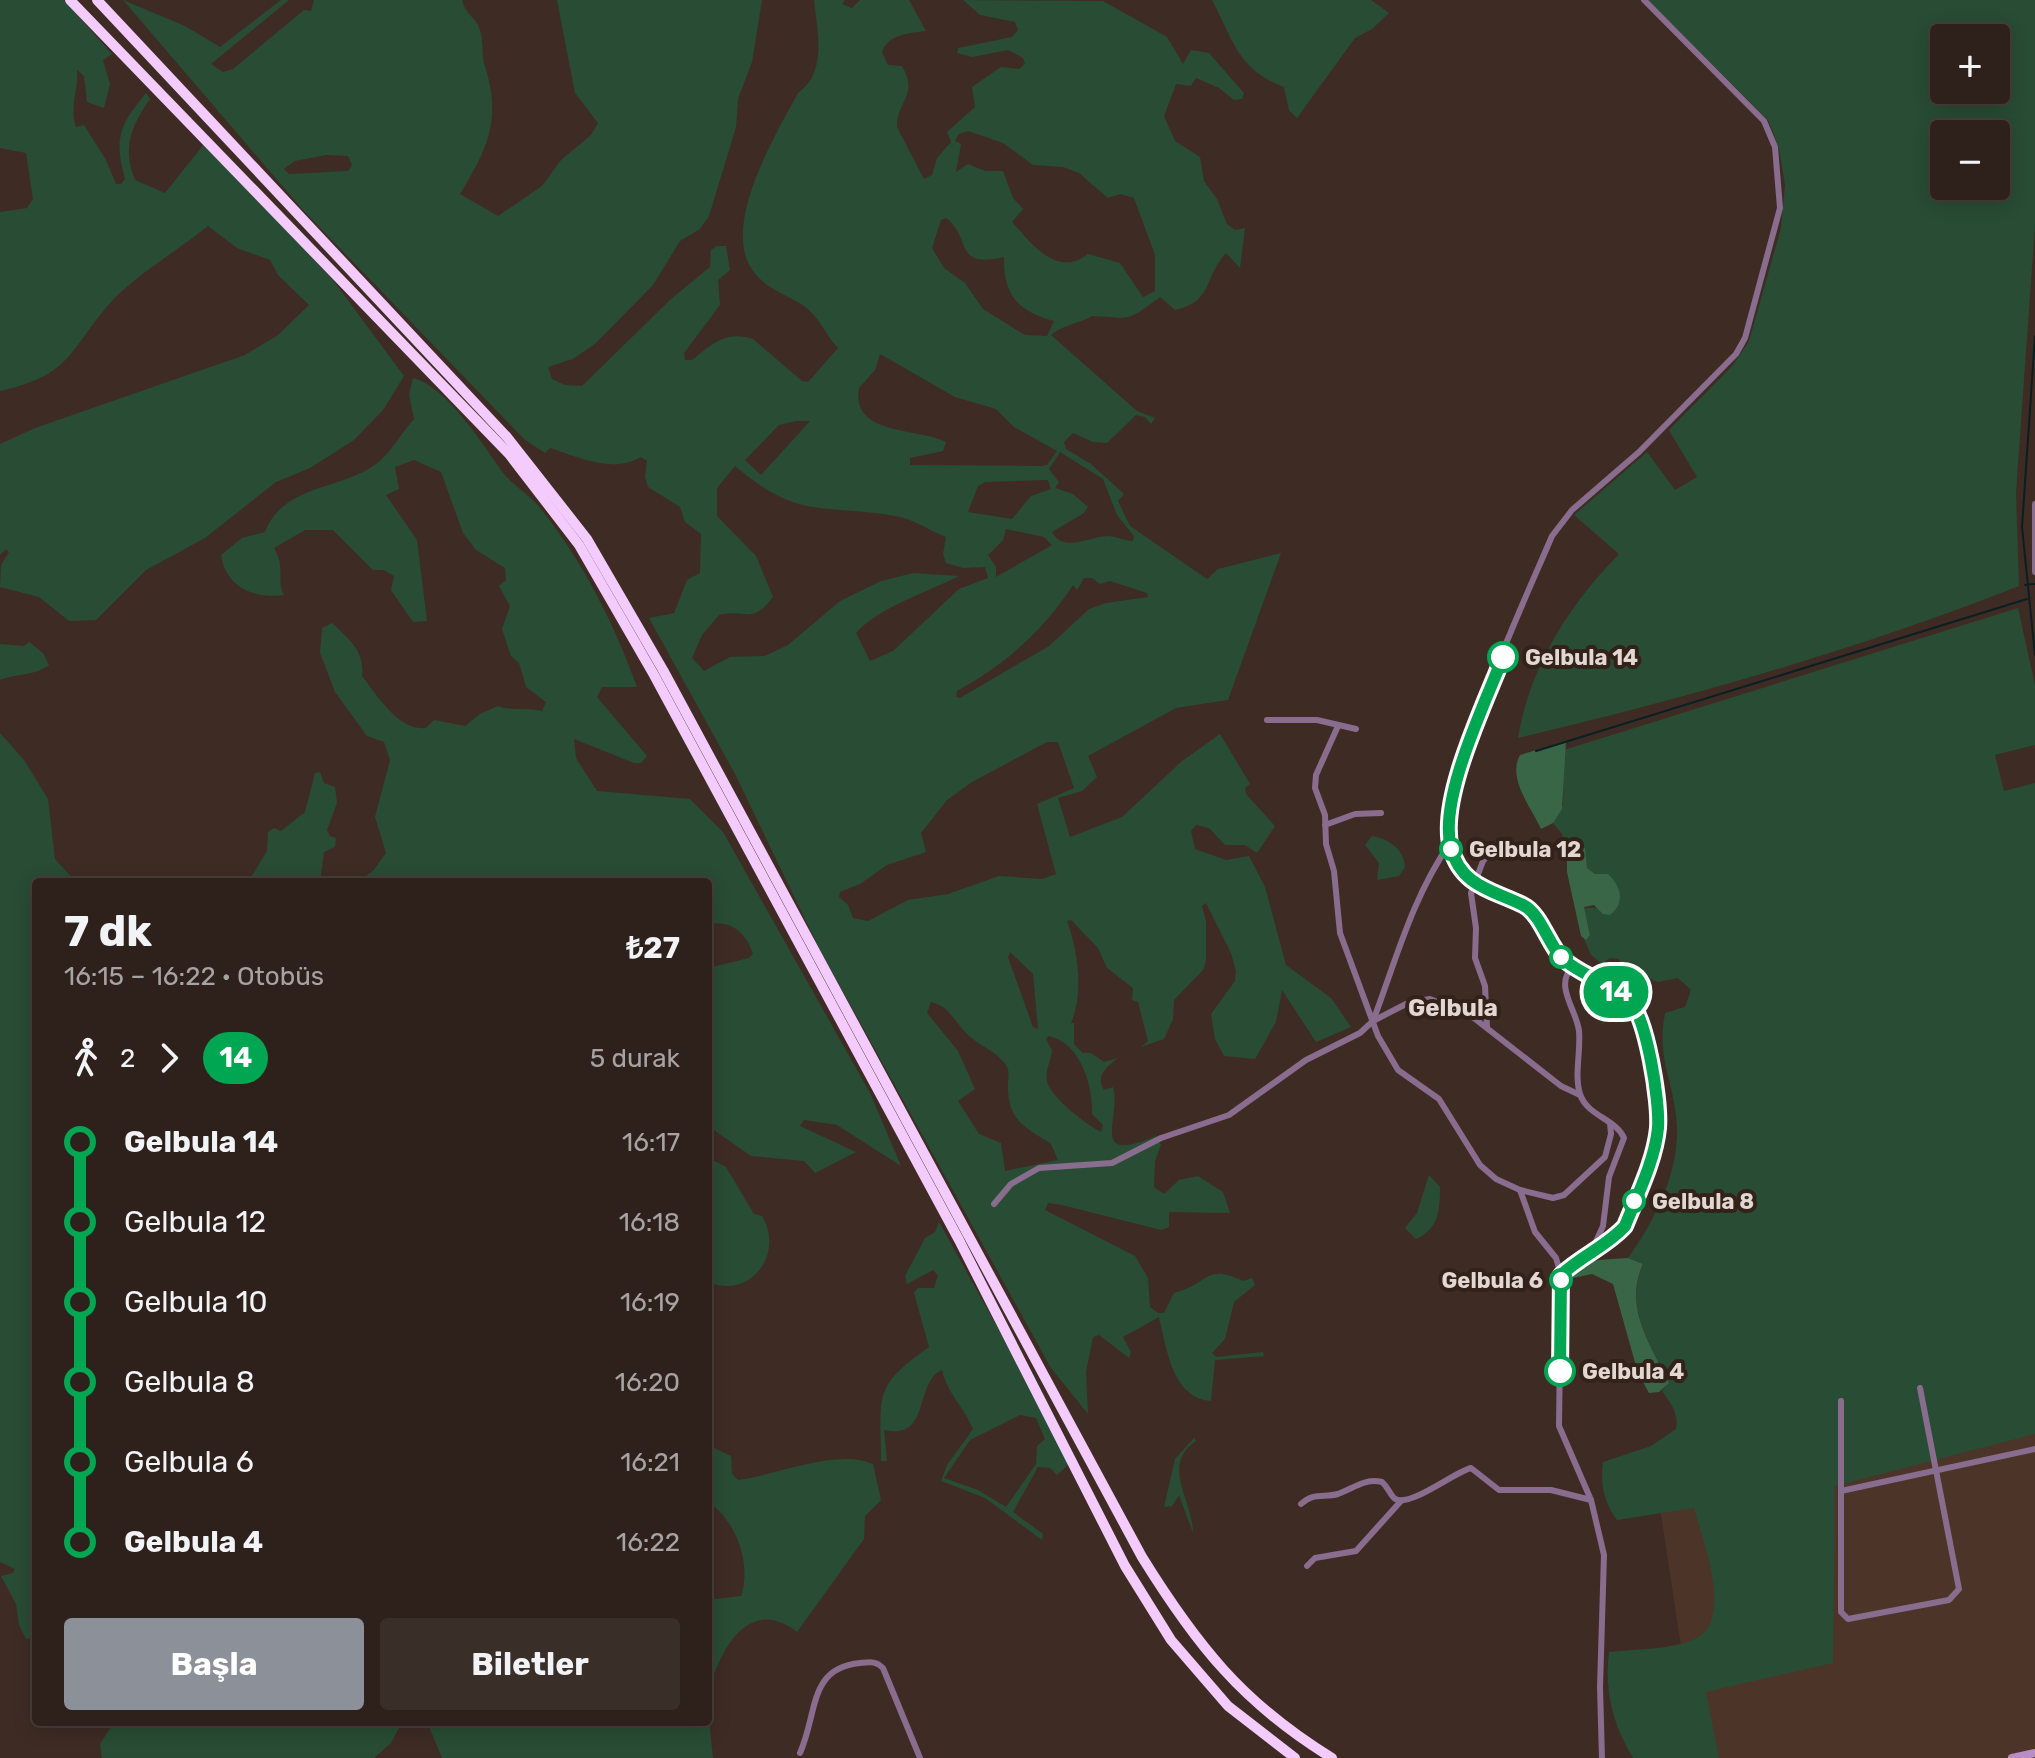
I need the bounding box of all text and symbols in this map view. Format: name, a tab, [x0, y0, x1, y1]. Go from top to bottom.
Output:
map controls	[1930, 24, 2010, 200]
button: +	[1930, 24, 2010, 104]
button: −	[1930, 120, 2010, 200]
marker: Gelbula 14	[1488, 642, 1518, 672]
place label: Gelbula 14	[1525, 644, 1638, 671]
place label: Gelbula 12	[1469, 836, 1581, 863]
marker: Gelbula 12	[1440, 838, 1462, 860]
text: 7 dk	[64, 905, 152, 957]
text: ₺27	[626, 930, 680, 966]
unlabelled marker	[1550, 946, 1572, 968]
text: 16:15 – 16:22 · Otobüs	[64, 961, 324, 992]
line badge: 14	[1580, 966, 1652, 1018]
text: 14	[1599, 975, 1633, 1008]
district label: Gelbula	[1408, 994, 1498, 1022]
icon: walk	[64, 1036, 108, 1080]
icon: forward	[147, 1036, 191, 1080]
text: 14	[219, 1041, 252, 1074]
text: 2	[120, 1043, 135, 1074]
text: 5 durak	[590, 1043, 680, 1074]
text: Gelbula 14	[124, 1124, 278, 1160]
text: 16:17	[622, 1127, 680, 1158]
place label: Gelbula 8	[1652, 1188, 1754, 1215]
marker: Gelbula 8	[1623, 1190, 1645, 1212]
text: Gelbula 12	[124, 1204, 266, 1240]
text: 16:18	[619, 1207, 680, 1238]
place label: Gelbula 6	[1442, 1267, 1543, 1294]
marker: Gelbula 6	[1550, 1269, 1572, 1291]
text: Gelbula 10	[124, 1284, 268, 1320]
text: 16:19	[620, 1287, 680, 1318]
marker: Gelbula 4	[1545, 1356, 1575, 1386]
place label: Gelbula 4	[1582, 1358, 1684, 1385]
text: Gelbula 8	[124, 1364, 255, 1400]
text: 16:20	[615, 1367, 680, 1398]
text: Gelbula 6	[124, 1444, 254, 1480]
text: 16:21	[620, 1447, 680, 1478]
text: Gelbula 4	[124, 1524, 263, 1560]
text: 16:22	[616, 1527, 680, 1558]
button: Başla	[64, 1618, 364, 1710]
button: Biletler	[380, 1618, 680, 1710]

